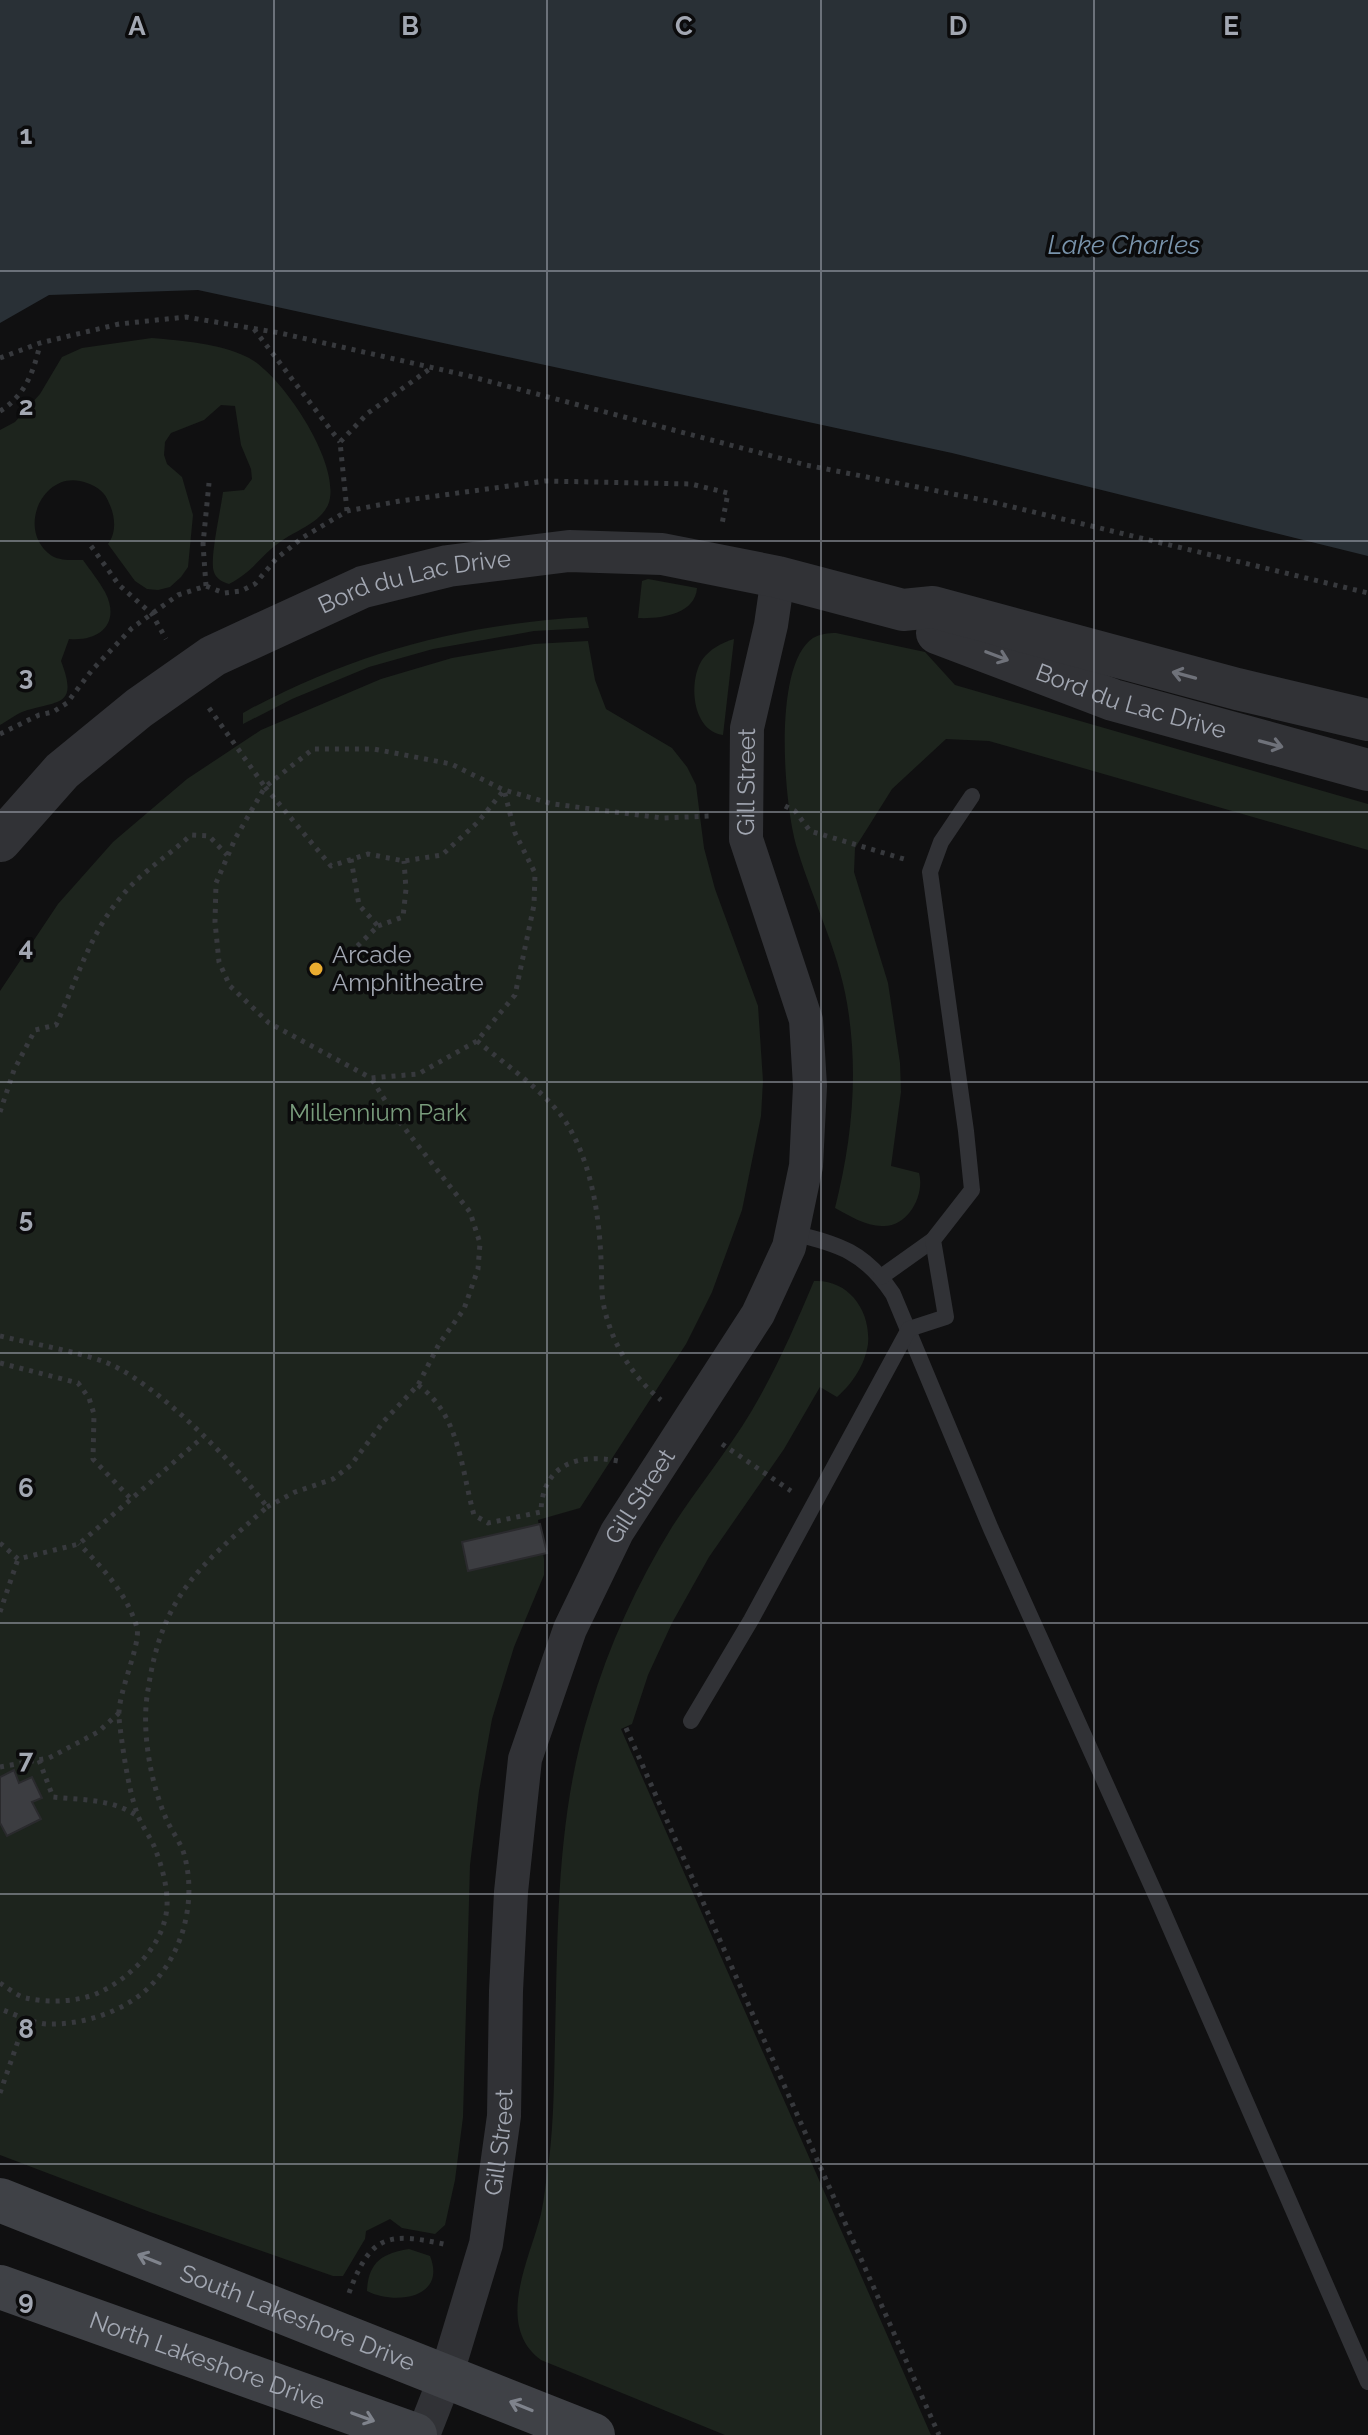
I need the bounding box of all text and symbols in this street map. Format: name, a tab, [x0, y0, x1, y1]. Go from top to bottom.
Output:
text: A	[128, 11, 146, 41]
text: B	[401, 11, 419, 41]
text: C	[675, 11, 693, 41]
text: D	[949, 11, 967, 41]
text: E	[1223, 11, 1239, 41]
text: 1	[20, 120, 33, 150]
water label: Lake Charles	[1048, 230, 1200, 260]
text: 2	[19, 391, 33, 421]
street label: Bord du Lac Drive	[313, 543, 512, 620]
one-way arrow	[984, 650, 1009, 664]
street label: Bord du Lac Drive	[1032, 657, 1230, 744]
text: 3	[19, 661, 33, 691]
one-way arrow	[1171, 666, 1197, 681]
street label: Gill Street	[731, 728, 761, 836]
one-way arrow	[1258, 737, 1284, 752]
text: 4	[19, 932, 33, 962]
place label: Arcade Amphitheatre	[332, 940, 484, 997]
marker: Arcade Amphitheatre	[307, 960, 325, 978]
park label: Millennium Park	[289, 1098, 467, 1127]
text: 5	[19, 1203, 33, 1233]
street label: Gill Street	[598, 1443, 681, 1548]
text: 6	[18, 1473, 34, 1503]
text: 7	[19, 1744, 34, 1774]
text: 8	[18, 2014, 34, 2044]
street label: Gill Street	[478, 2089, 519, 2197]
one-way arrow	[137, 2251, 162, 2265]
street label: South Lakeshore Drive	[176, 2258, 419, 2377]
text: 9	[18, 2285, 34, 2315]
street label: North Lakeshore Drive	[86, 2305, 329, 2416]
one-way arrow	[509, 2398, 534, 2412]
one-way arrow	[351, 2410, 376, 2425]

